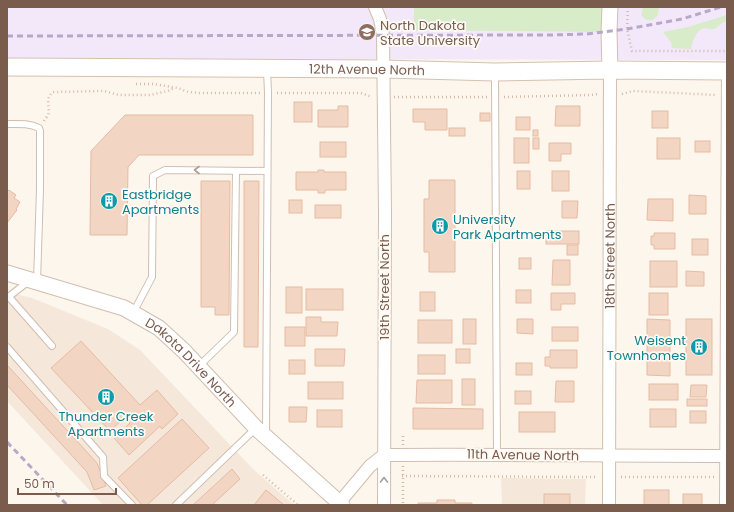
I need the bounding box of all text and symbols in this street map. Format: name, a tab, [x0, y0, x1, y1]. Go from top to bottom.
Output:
place label: North Dakota State University	[380, 16, 481, 50]
school or university icon: North Dakota State University	[357, 22, 377, 42]
street label: 12th Avenue North	[309, 59, 425, 80]
one-way arrow	[194, 166, 200, 175]
place label: Eastbridge Apartments	[122, 185, 199, 219]
building icon: Eastbridge Apartments	[99, 191, 119, 211]
street label: 18th Street North	[600, 203, 619, 309]
place label: University Park Apartments	[453, 210, 562, 244]
building icon: University Park Apartments	[430, 216, 450, 236]
street label: 19th Street North	[375, 234, 394, 340]
street label: Dakota Drive North	[142, 313, 241, 411]
place label: Weisent Townhomes	[607, 331, 686, 365]
building icon: Weisent Townhomes	[689, 337, 709, 357]
building icon: Thunder Creek Apartments	[96, 387, 116, 407]
place label: Thunder Creek Apartments	[59, 407, 154, 441]
street label: 11th Avenue North	[467, 445, 579, 465]
scale bar	[18, 470, 116, 496]
text: 50 m	[24, 475, 55, 492]
one-way arrow	[380, 477, 388, 483]

